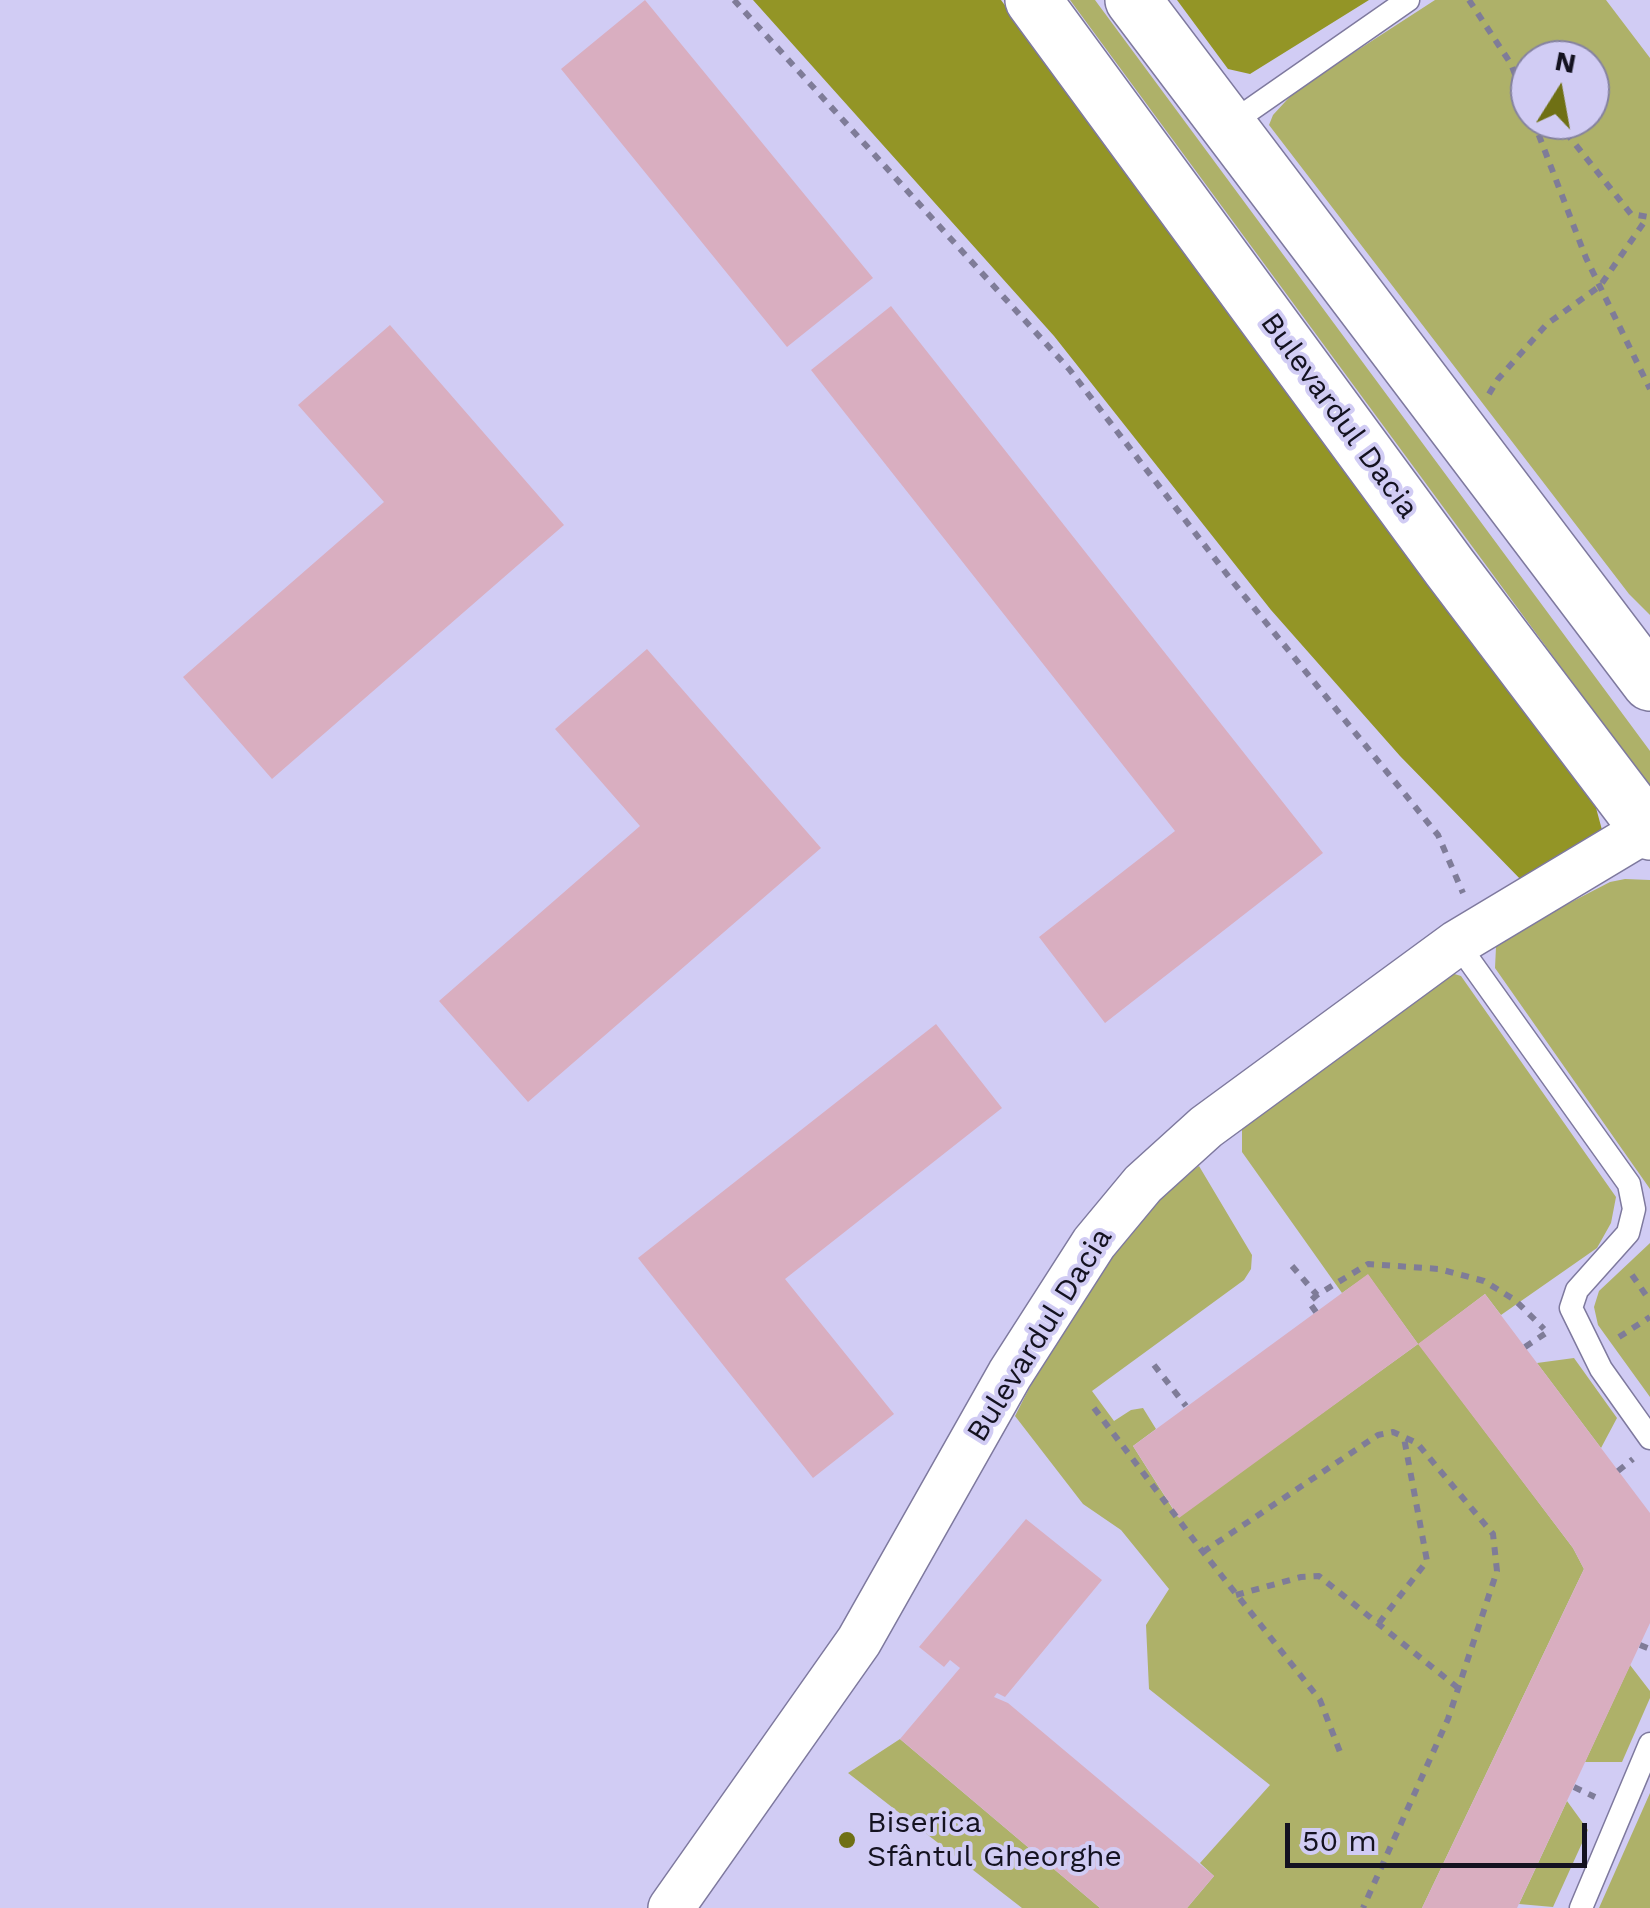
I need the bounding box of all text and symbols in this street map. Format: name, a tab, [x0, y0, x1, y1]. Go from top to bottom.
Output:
north arrow	[1510, 40, 1610, 140]
text: N	[1552, 44, 1579, 80]
street label: Bulevardul Dacia	[1252, 306, 1426, 526]
street label: Bulevardul Dacia	[960, 1221, 1120, 1449]
scale bar	[1290, 1803, 1592, 1865]
place label: Biserica Sfântul Gheorghe	[867, 1805, 1122, 1876]
text: 50 m	[1302, 1823, 1377, 1858]
marker: Biserica Sfântul Gheorghe	[836, 1829, 858, 1851]

